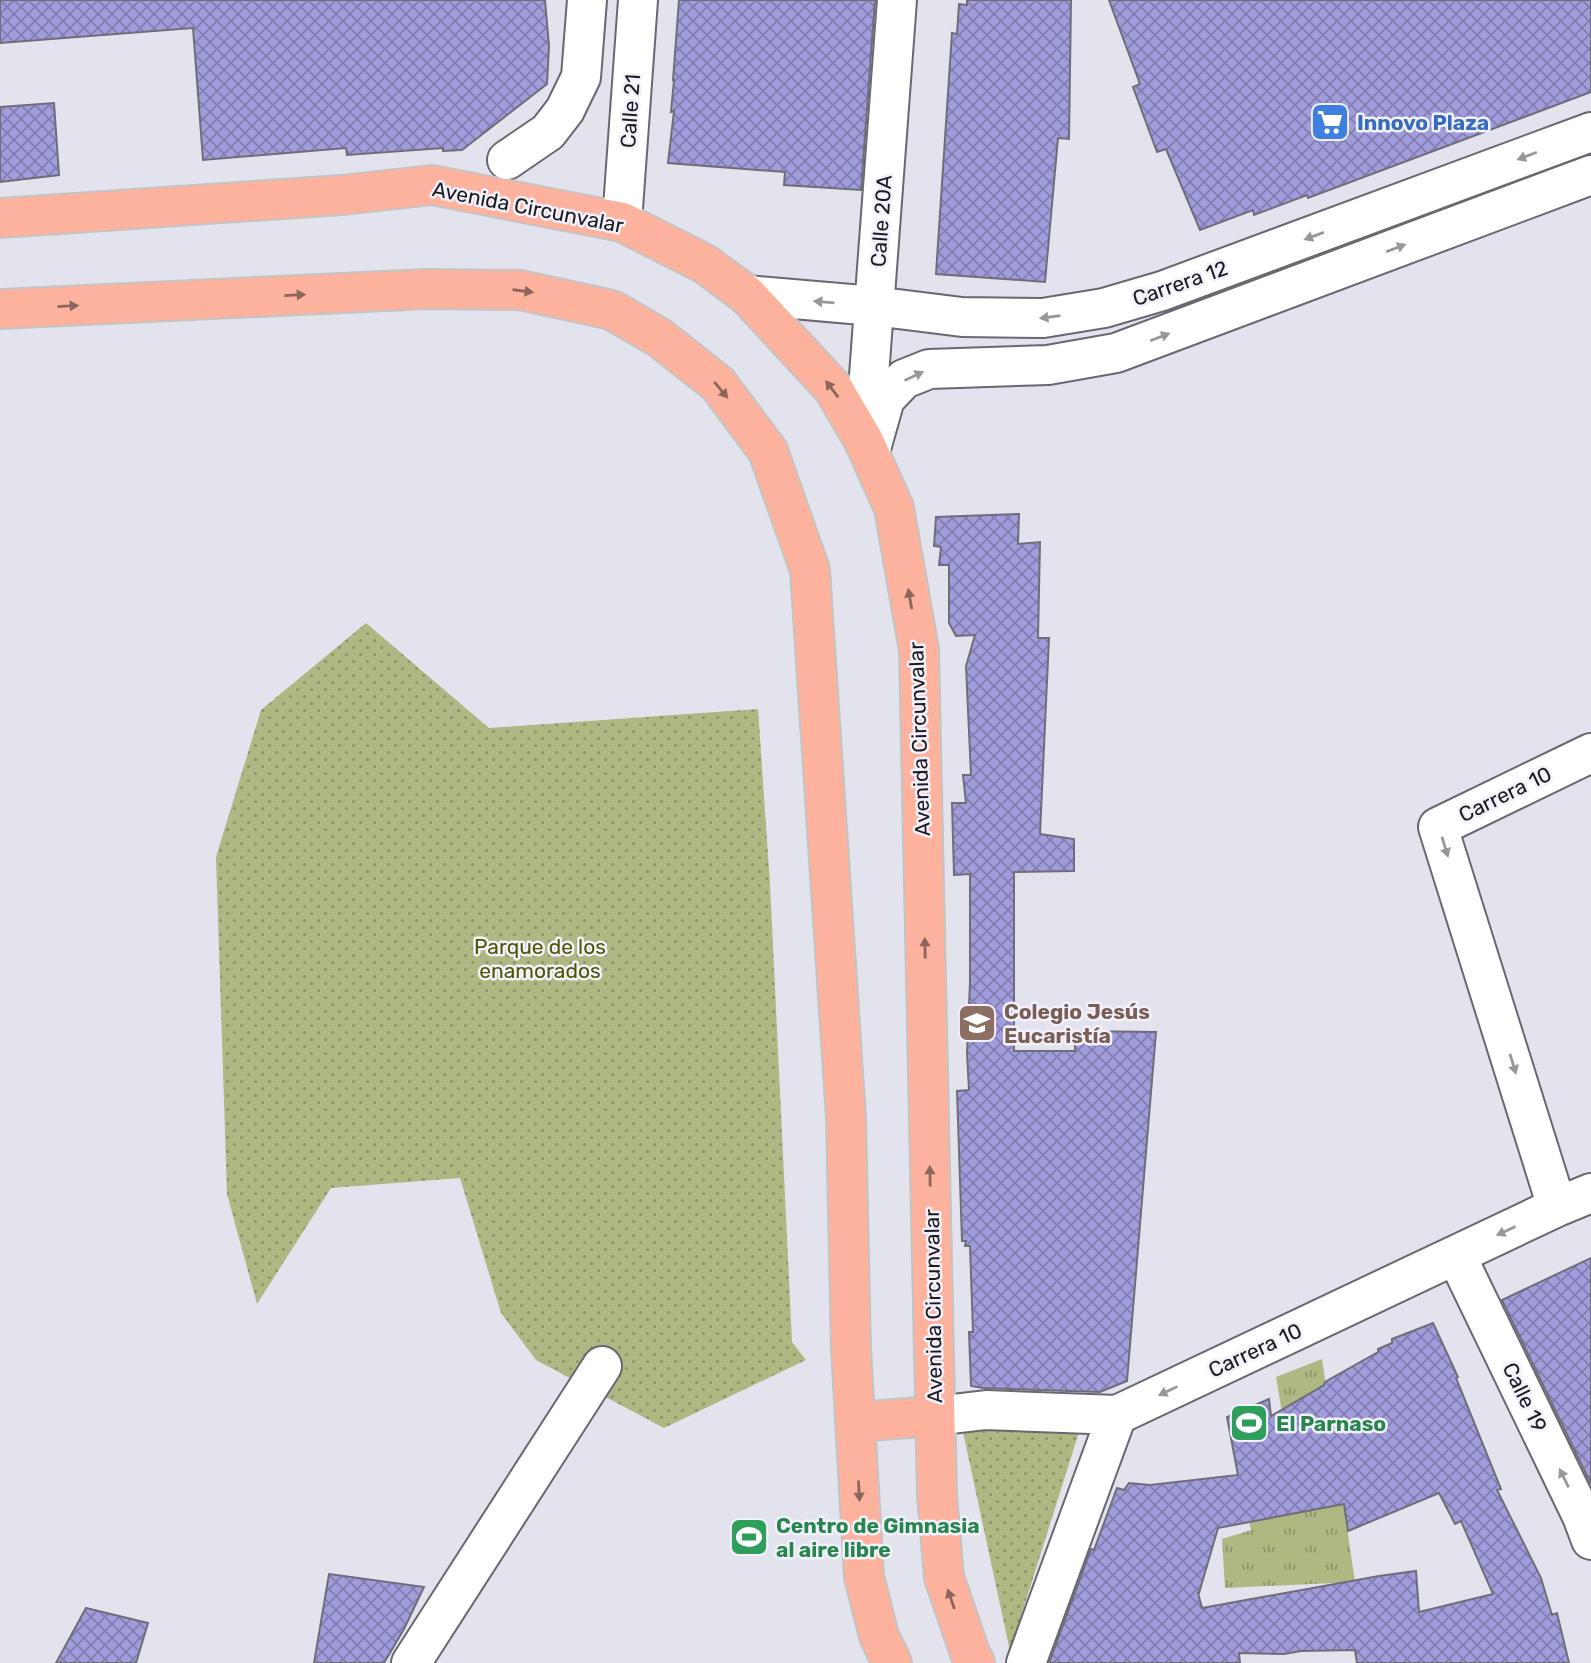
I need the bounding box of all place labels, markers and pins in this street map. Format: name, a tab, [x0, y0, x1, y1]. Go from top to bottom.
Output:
supermarket icon: Innovo Plaza	[1309, 101, 1351, 143]
place label: Innovo Plaza	[1357, 110, 1489, 135]
place label: Colegio Jesús Eucaristía	[1004, 999, 1150, 1048]
school or university icon: Colegio Jesús Eucaristía	[956, 1002, 998, 1044]
sports icon: El Parnaso	[1228, 1402, 1270, 1444]
place label: El Parnaso	[1276, 1411, 1386, 1436]
place label: Centro de Gimnasia al aire libre	[776, 1513, 980, 1562]
sports icon: Centro de Gimnasia al aire libre	[728, 1516, 770, 1558]

